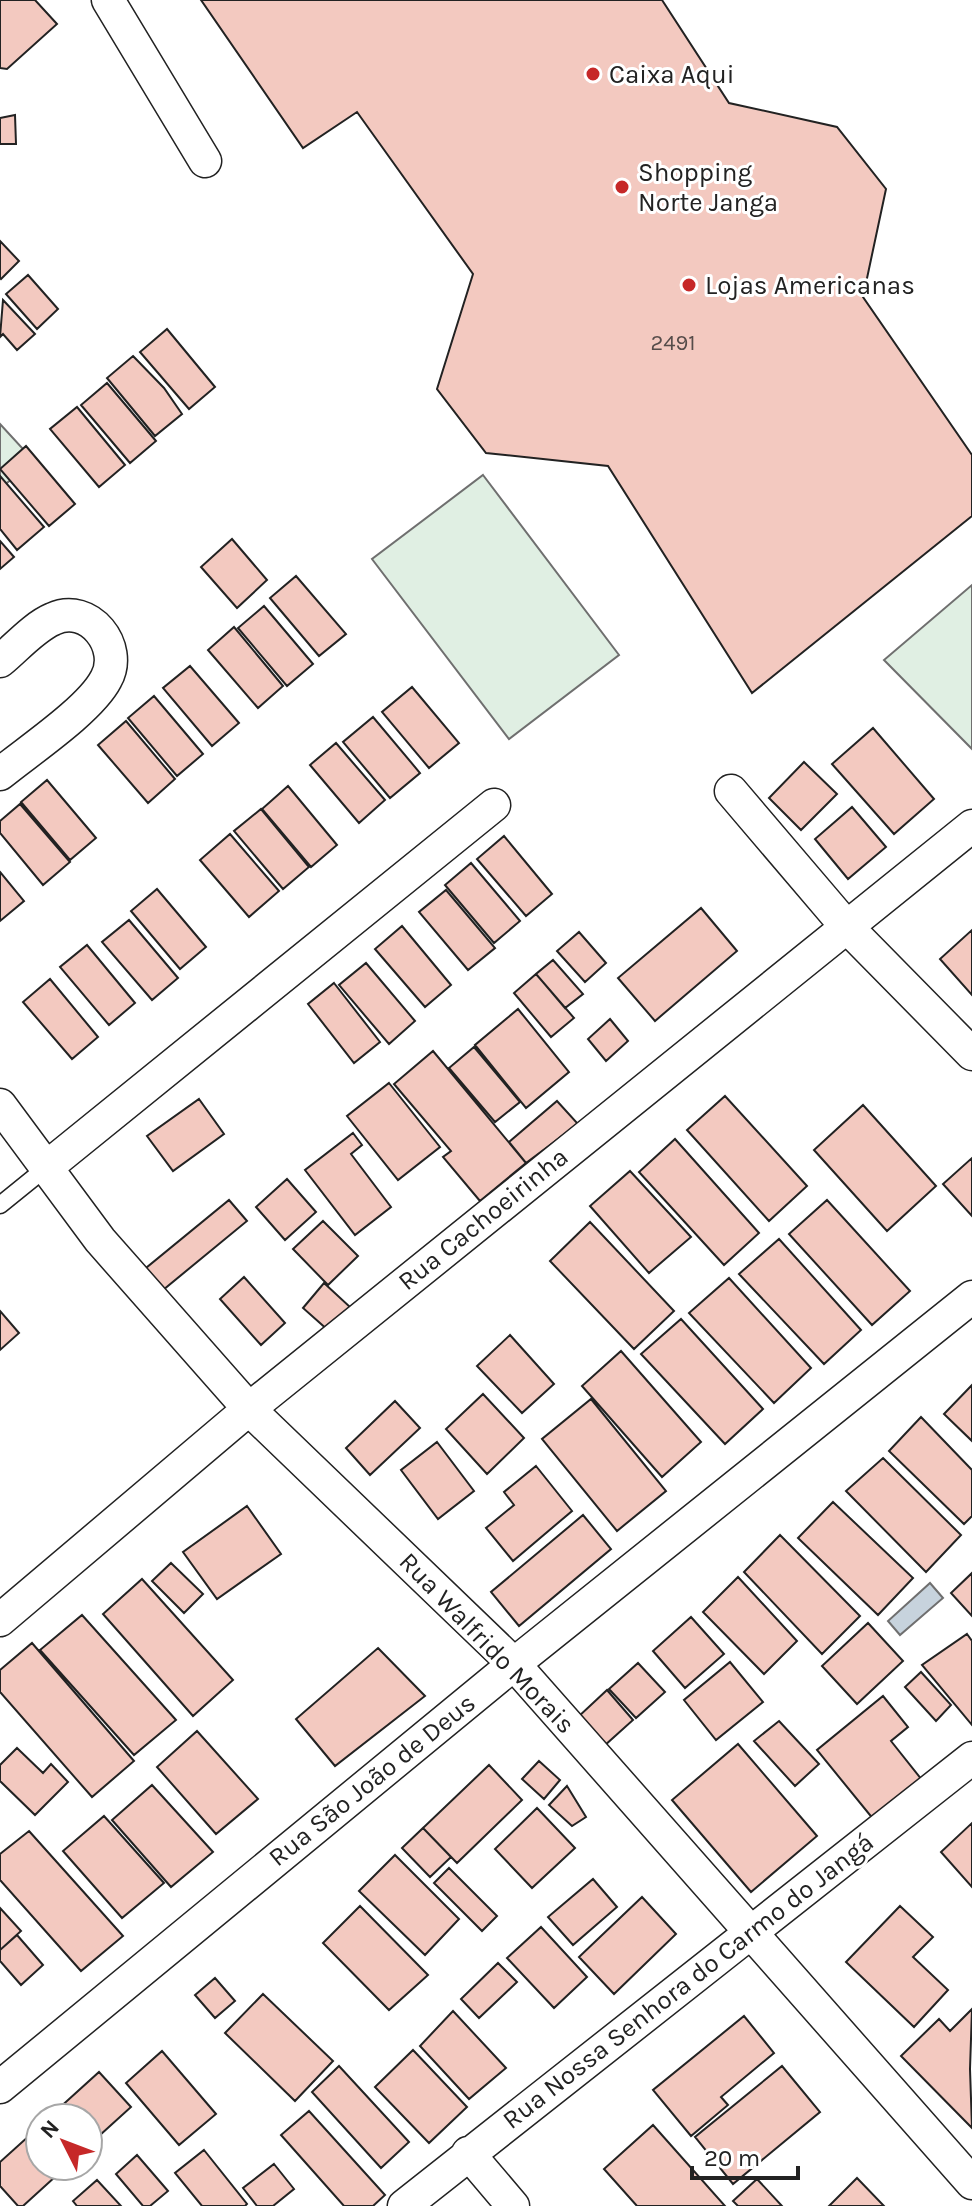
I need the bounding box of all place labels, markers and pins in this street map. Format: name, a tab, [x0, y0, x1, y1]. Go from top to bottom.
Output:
place label: Caixa Aqui	[609, 59, 734, 90]
marker: Caixa Aqui	[584, 65, 602, 83]
place label: Shopping Norte Janga	[638, 157, 778, 218]
marker: Shopping Norte Janga	[613, 178, 631, 196]
place label: Lojas Americanas	[705, 270, 915, 301]
marker: Lojas Americanas	[680, 276, 698, 294]

